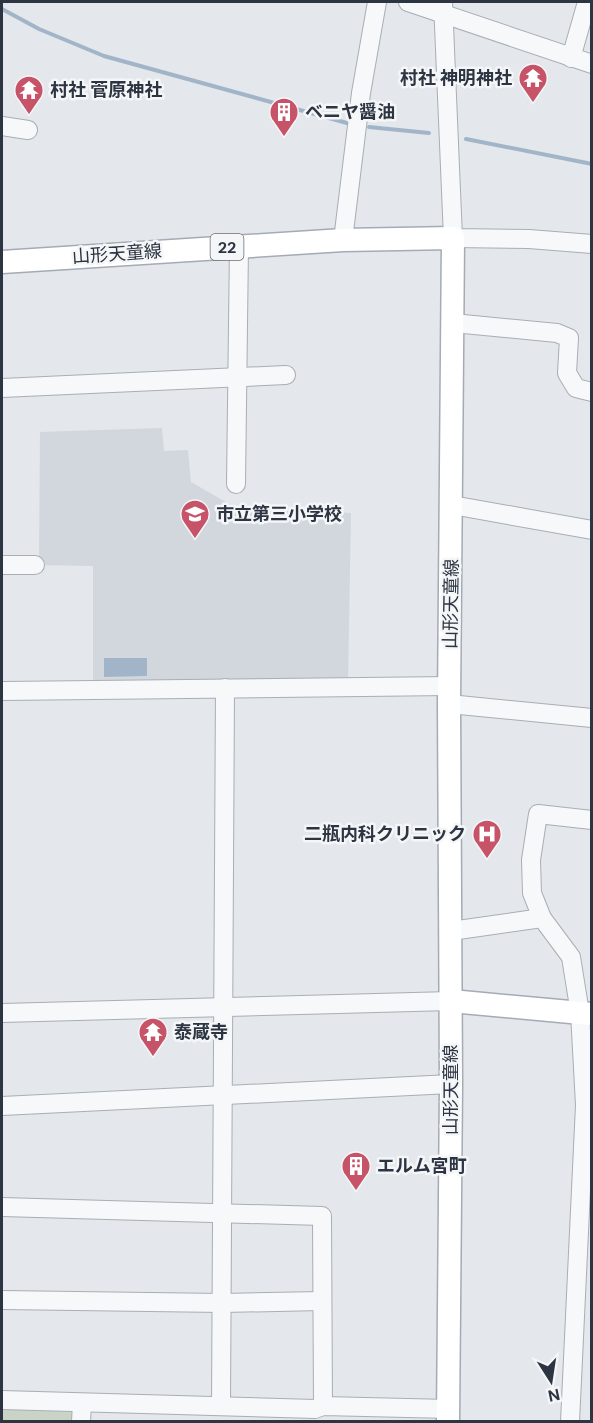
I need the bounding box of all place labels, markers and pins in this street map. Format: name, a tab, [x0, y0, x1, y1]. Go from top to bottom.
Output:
temple icon: 村社 神明神社	[517, 62, 549, 104]
place label: 村社 神明神社	[400, 66, 512, 90]
temple icon: 村社 菅原神社	[13, 74, 45, 116]
place label: 村社 菅原神社	[50, 78, 162, 102]
building icon: ベニヤ醤油	[268, 96, 300, 138]
place label: ベニヤ醤油	[305, 100, 395, 124]
school or university icon: 市立第三小学校	[179, 498, 211, 540]
place label: 市立第三小学校	[216, 502, 342, 526]
hospital icon: 二瓶内科クリニック	[471, 818, 503, 860]
place label: 二瓶内科クリニック	[304, 822, 466, 846]
temple icon: 泰蔵寺	[137, 1016, 169, 1058]
place label: 泰蔵寺	[174, 1020, 228, 1044]
building icon: エルム宮町	[340, 1150, 372, 1192]
place label: エルム宮町	[377, 1154, 467, 1178]

